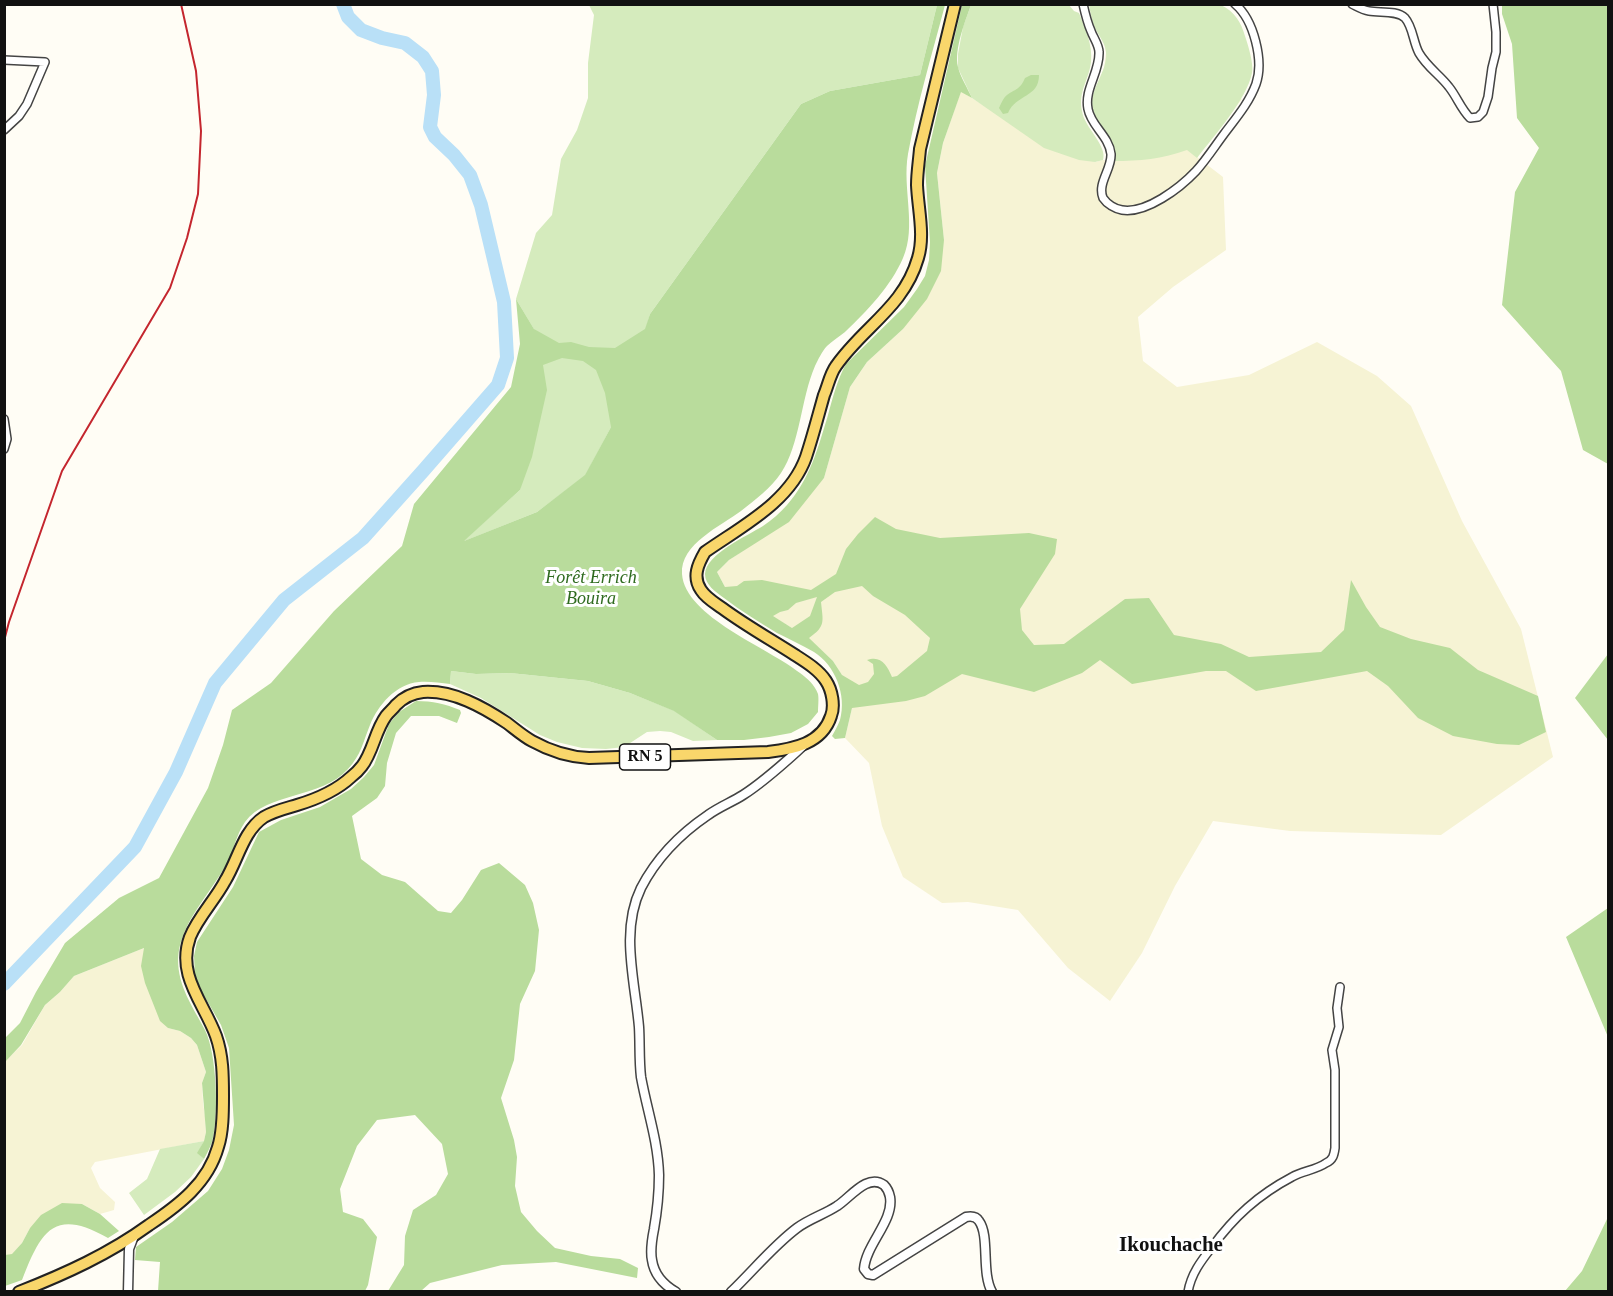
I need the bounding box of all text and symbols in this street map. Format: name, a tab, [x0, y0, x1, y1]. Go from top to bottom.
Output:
park label: Forêt Errich Bouira	[542, 567, 640, 610]
road number: RN 5	[620, 744, 670, 770]
district label: Ikouchache	[1110, 1233, 1232, 1259]

